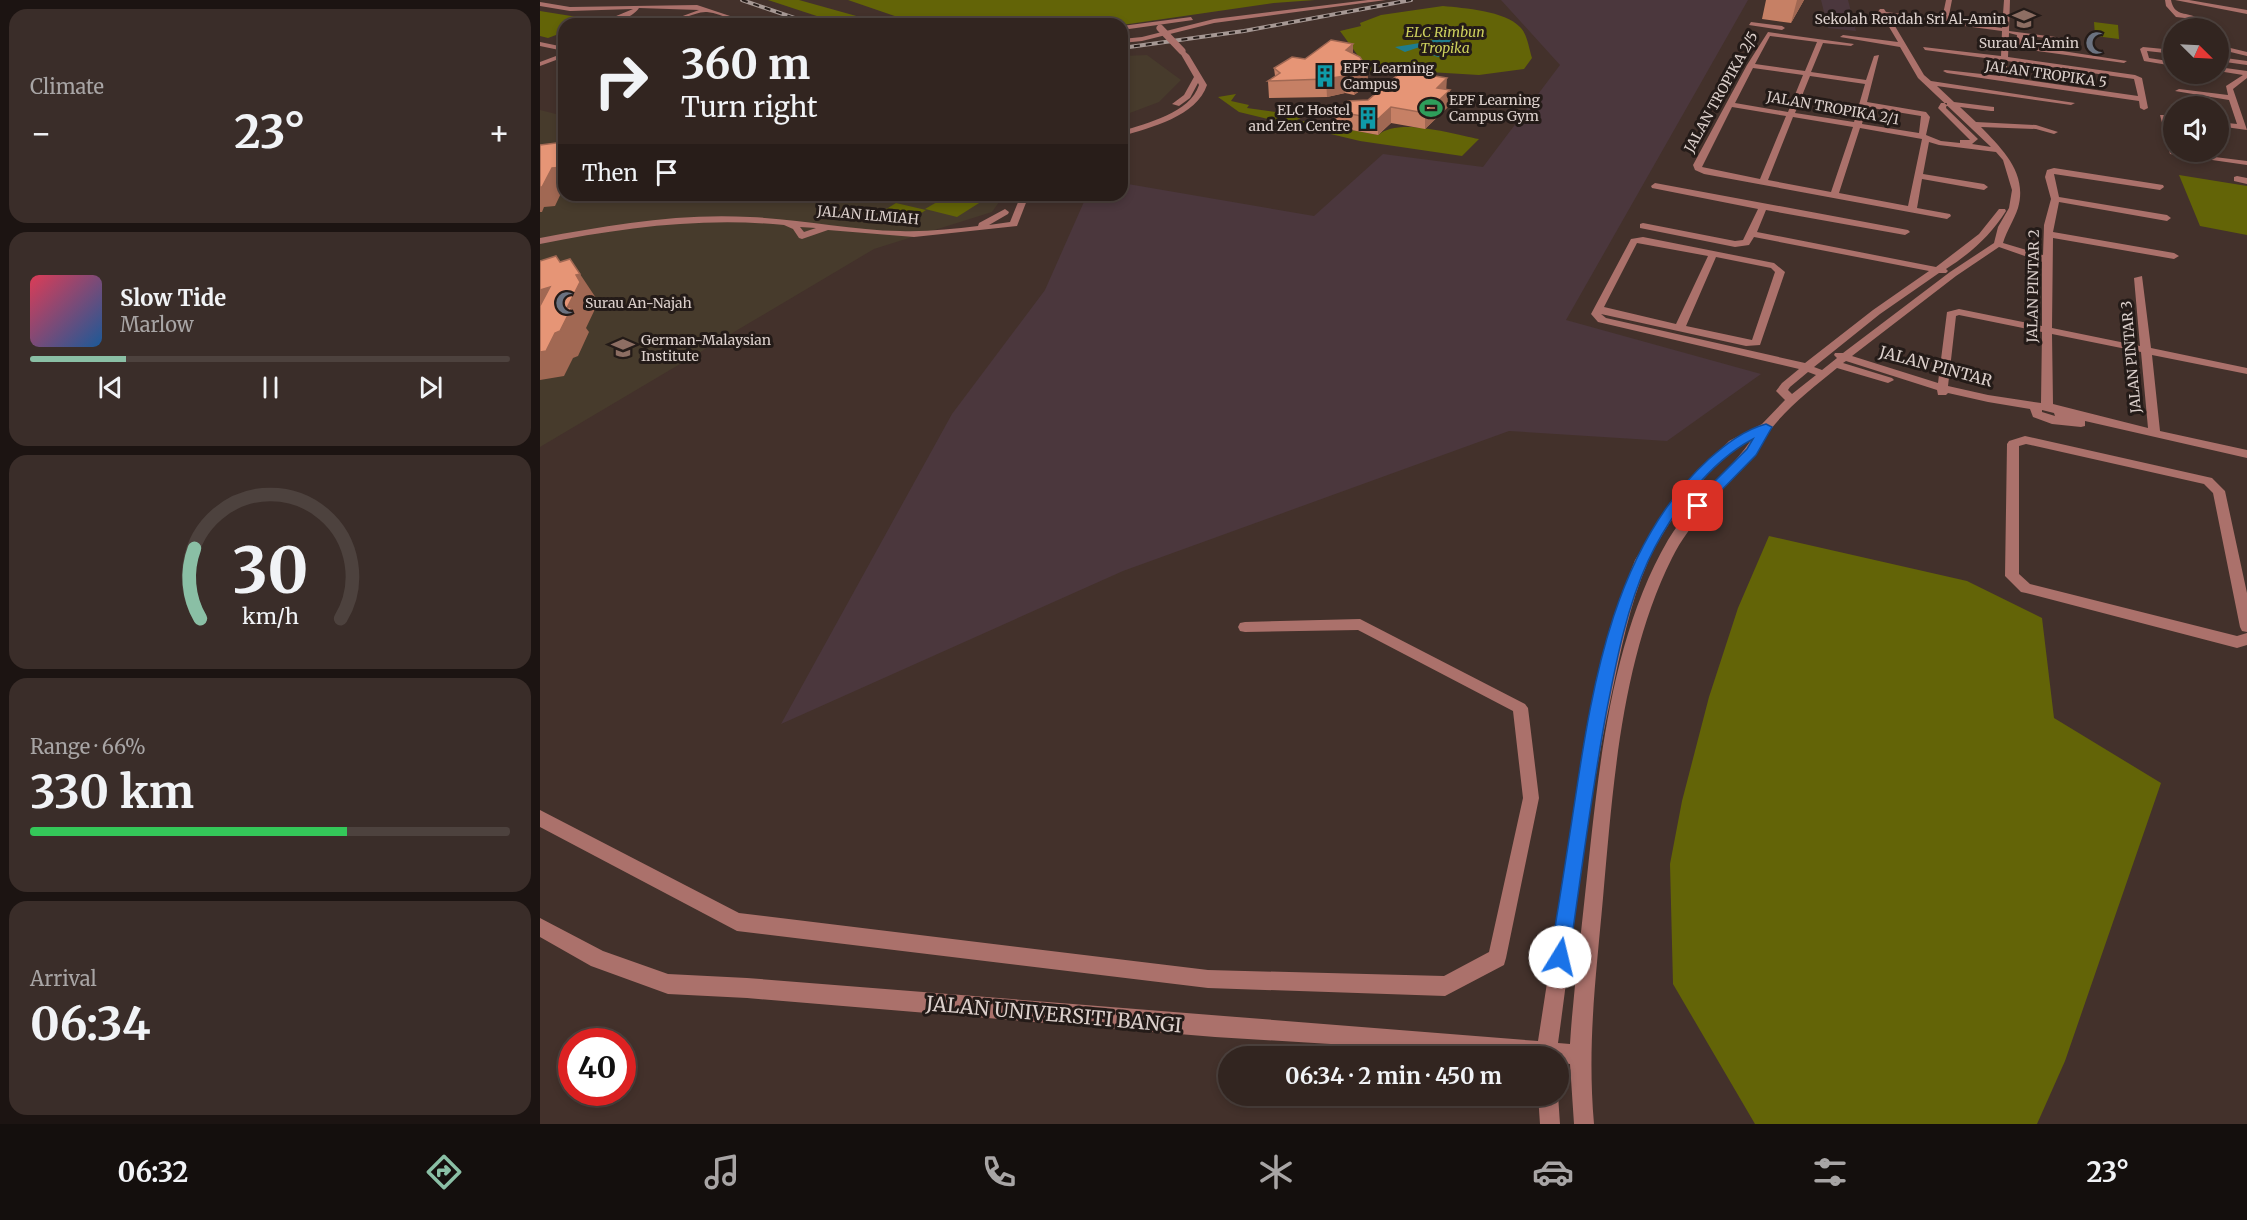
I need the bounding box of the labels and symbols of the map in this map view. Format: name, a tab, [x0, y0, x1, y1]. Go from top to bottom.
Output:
school or university icon: Sekolah Rendah Sri Al-Amin	[2011, 6, 2037, 32]
place label: Sekolah Rendah Sri Al-Amin	[1814, 10, 2006, 28]
north arrow	[2163, 18, 2229, 84]
park label: ELC Rimbun Tropika	[1405, 23, 1485, 57]
street label: JALAN TROPIKA 2/5	[1680, 28, 1762, 157]
mosque icon: Surau Al-Amin	[2084, 30, 2110, 56]
place label: Surau Al-Amin	[1979, 34, 2079, 52]
street label: JALAN TROPIKA 5	[1983, 56, 2108, 91]
place label: EPF Learning Campus	[1343, 59, 1435, 93]
building icon: EPF Learning Campus	[1312, 63, 1338, 89]
street label: JALAN TROPIKA 2/1	[1764, 87, 1901, 129]
place label: EPF Learning Campus Gym	[1449, 91, 1541, 125]
sports icon: EPF Learning Campus Gym	[1418, 95, 1444, 121]
place label: ELC Hostel and Zen Centre	[1248, 101, 1351, 135]
building icon: ELC Hostel and Zen Centre	[1355, 105, 1381, 131]
street label: JALAN ILMIAH	[815, 202, 920, 228]
street label: JALAN PINTAR 2	[2023, 229, 2043, 344]
mosque icon: Surau An-Najah	[554, 290, 580, 316]
place label: Surau An-Najah	[585, 294, 692, 312]
street label: JALAN PINTAR 3	[2117, 300, 2145, 415]
place label: German-Malaysian Institute	[641, 331, 771, 365]
school or university icon: German-Malaysian Institute	[610, 335, 636, 361]
street label: JALAN PINTAR	[1876, 341, 1995, 391]
pin	[1672, 480, 1723, 531]
position arrow	[1528, 925, 1592, 989]
street label: JALAN UNIVERSITI BANGI	[924, 990, 1183, 1038]
speed limit sign: 40	[558, 1028, 636, 1106]

